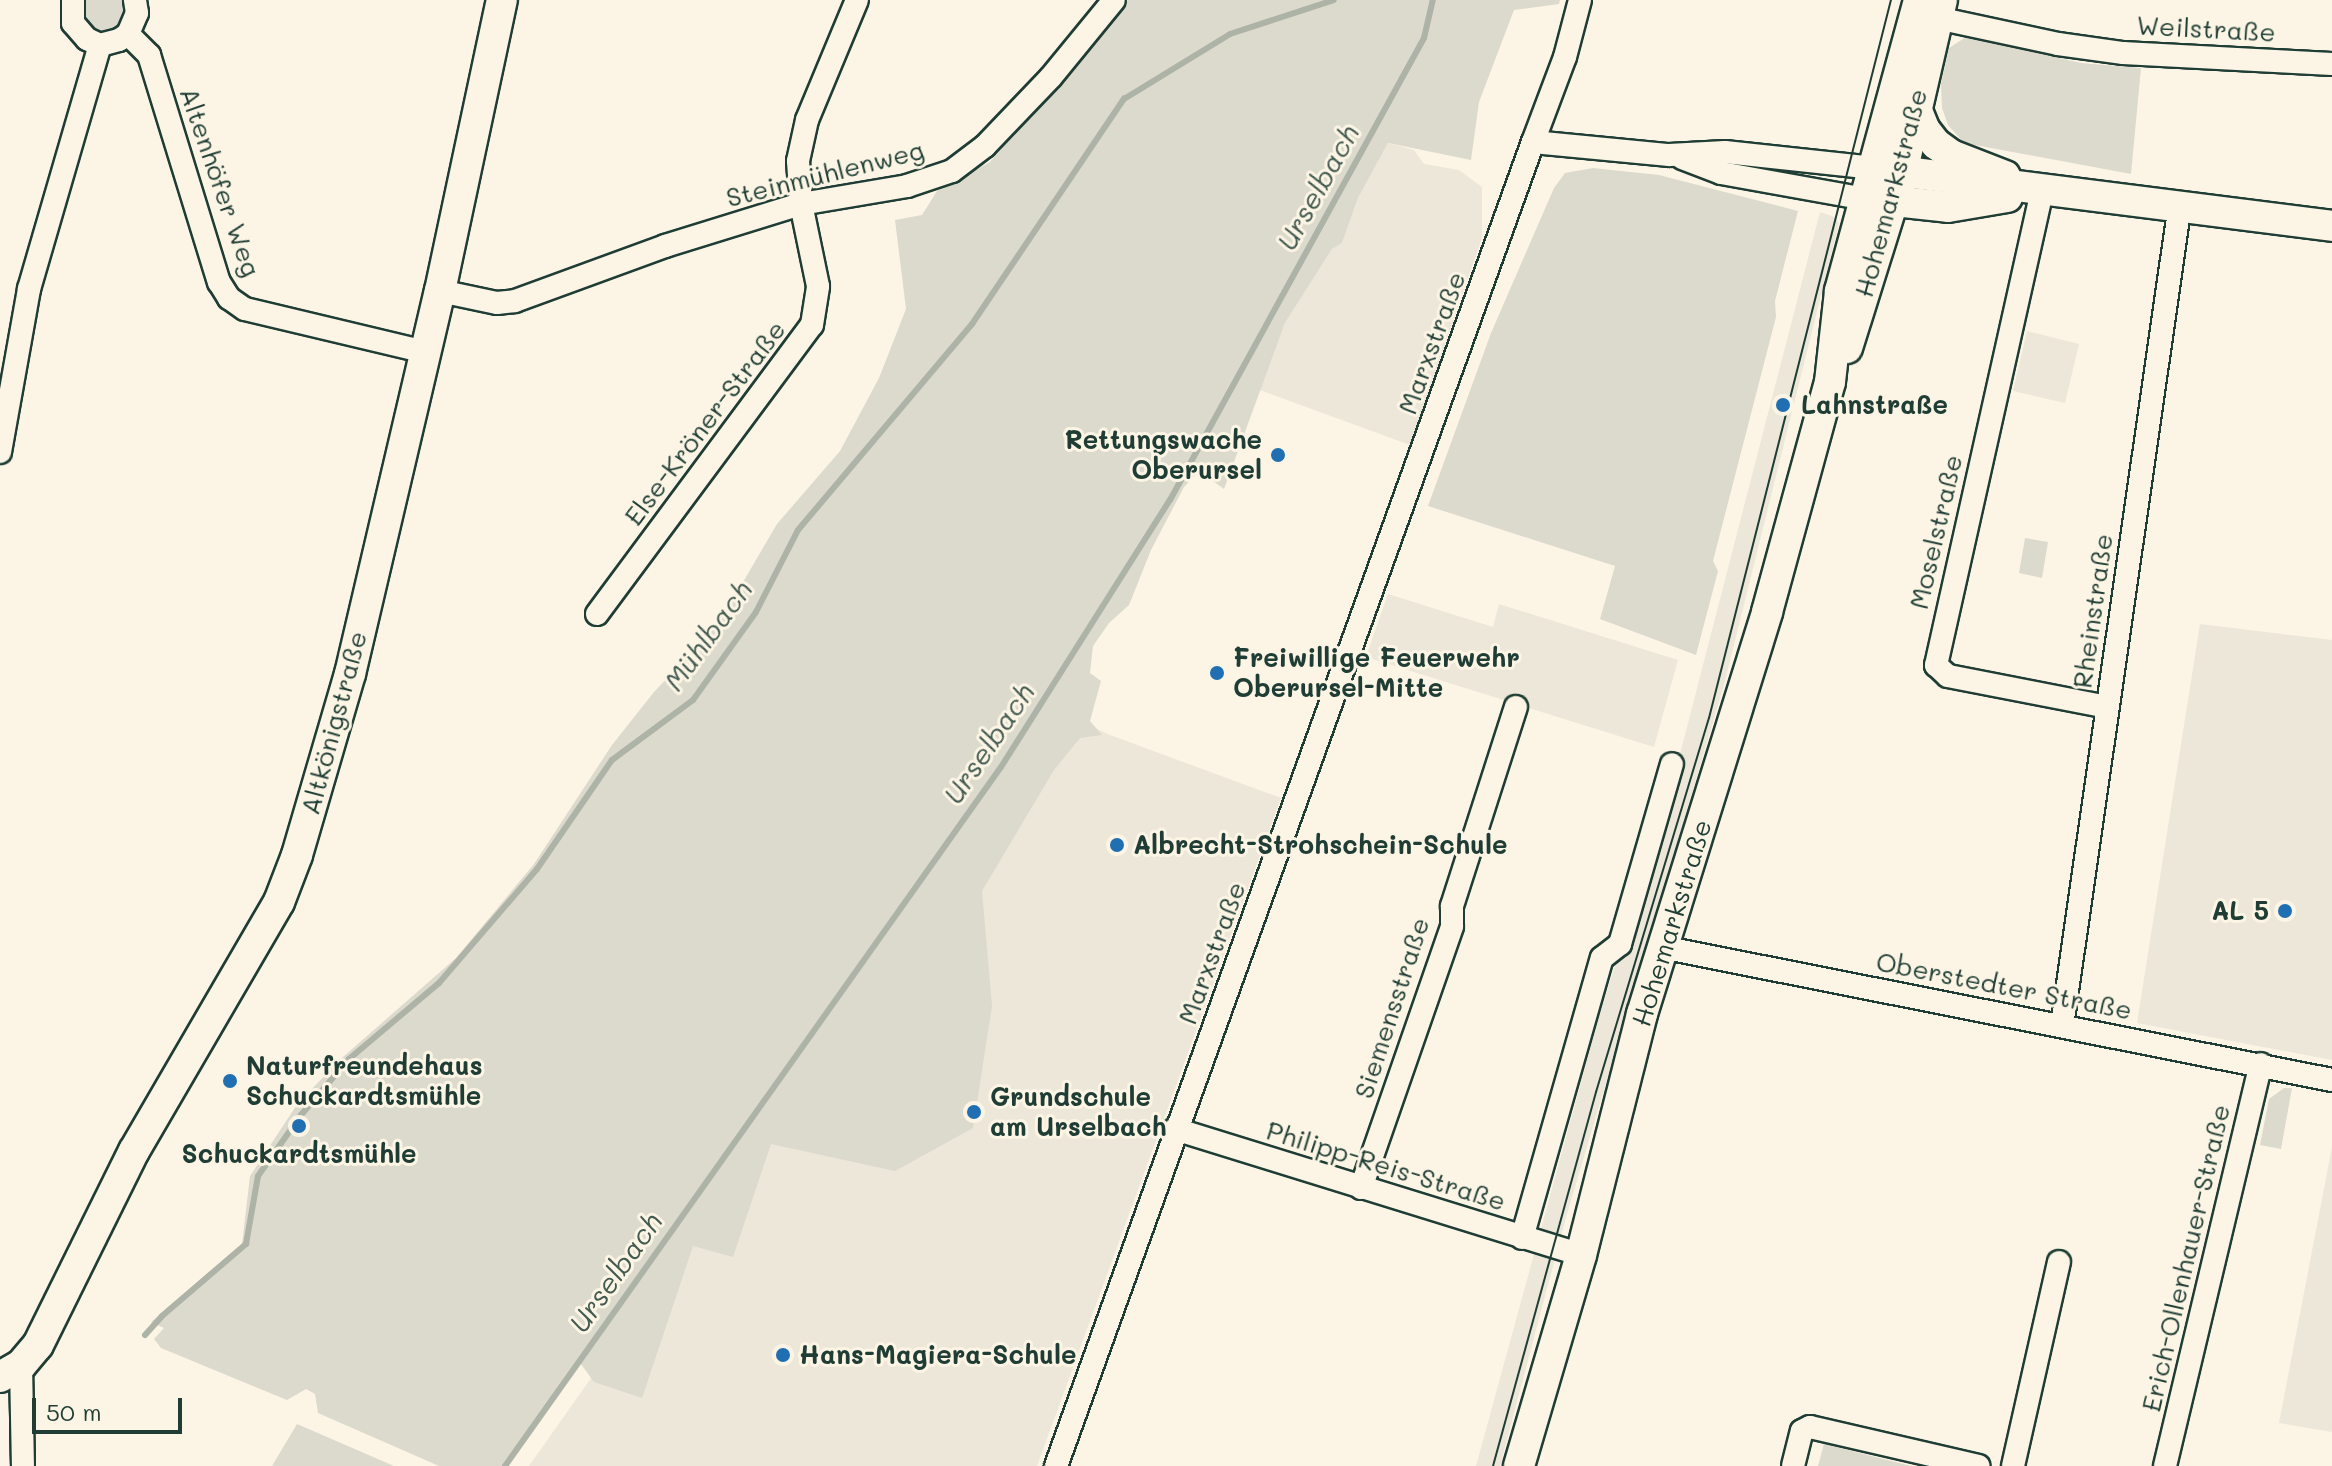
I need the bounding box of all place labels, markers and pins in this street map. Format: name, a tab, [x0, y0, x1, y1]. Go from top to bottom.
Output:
place label: Lahnstraße	[1801, 389, 1948, 421]
marker: Lahnstraße	[1772, 394, 1794, 416]
place label: Rettungswache Oberursel	[1065, 424, 1262, 486]
marker: Rettungswache Oberursel	[1269, 446, 1287, 464]
place label: Freiwillige Feuerwehr Oberursel-Mitte	[1233, 642, 1520, 704]
marker: Freiwillige Feuerwehr Oberursel-Mitte	[1208, 664, 1226, 682]
place label: Albrecht-Strohschein-Schule	[1133, 829, 1507, 861]
marker: Albrecht-Strohschein-Schule	[1108, 836, 1126, 854]
place label: AL 5	[2211, 895, 2269, 927]
marker: AL 5	[2276, 902, 2294, 920]
place label: Naturfreundehaus Schuckardtsmühle	[246, 1050, 483, 1112]
marker: Naturfreundehaus Schuckardtsmühle	[221, 1072, 239, 1090]
place label: Grundschule am Urselbach	[990, 1081, 1167, 1142]
marker: Grundschule am Urselbach	[965, 1103, 983, 1121]
marker: Schuckardtsmühle	[290, 1117, 308, 1135]
place label: Schuckardtsmühle	[181, 1138, 417, 1170]
place label: Hans-Magiera-Schule	[799, 1339, 1076, 1371]
marker: Hans-Magiera-Schule	[774, 1346, 792, 1364]

